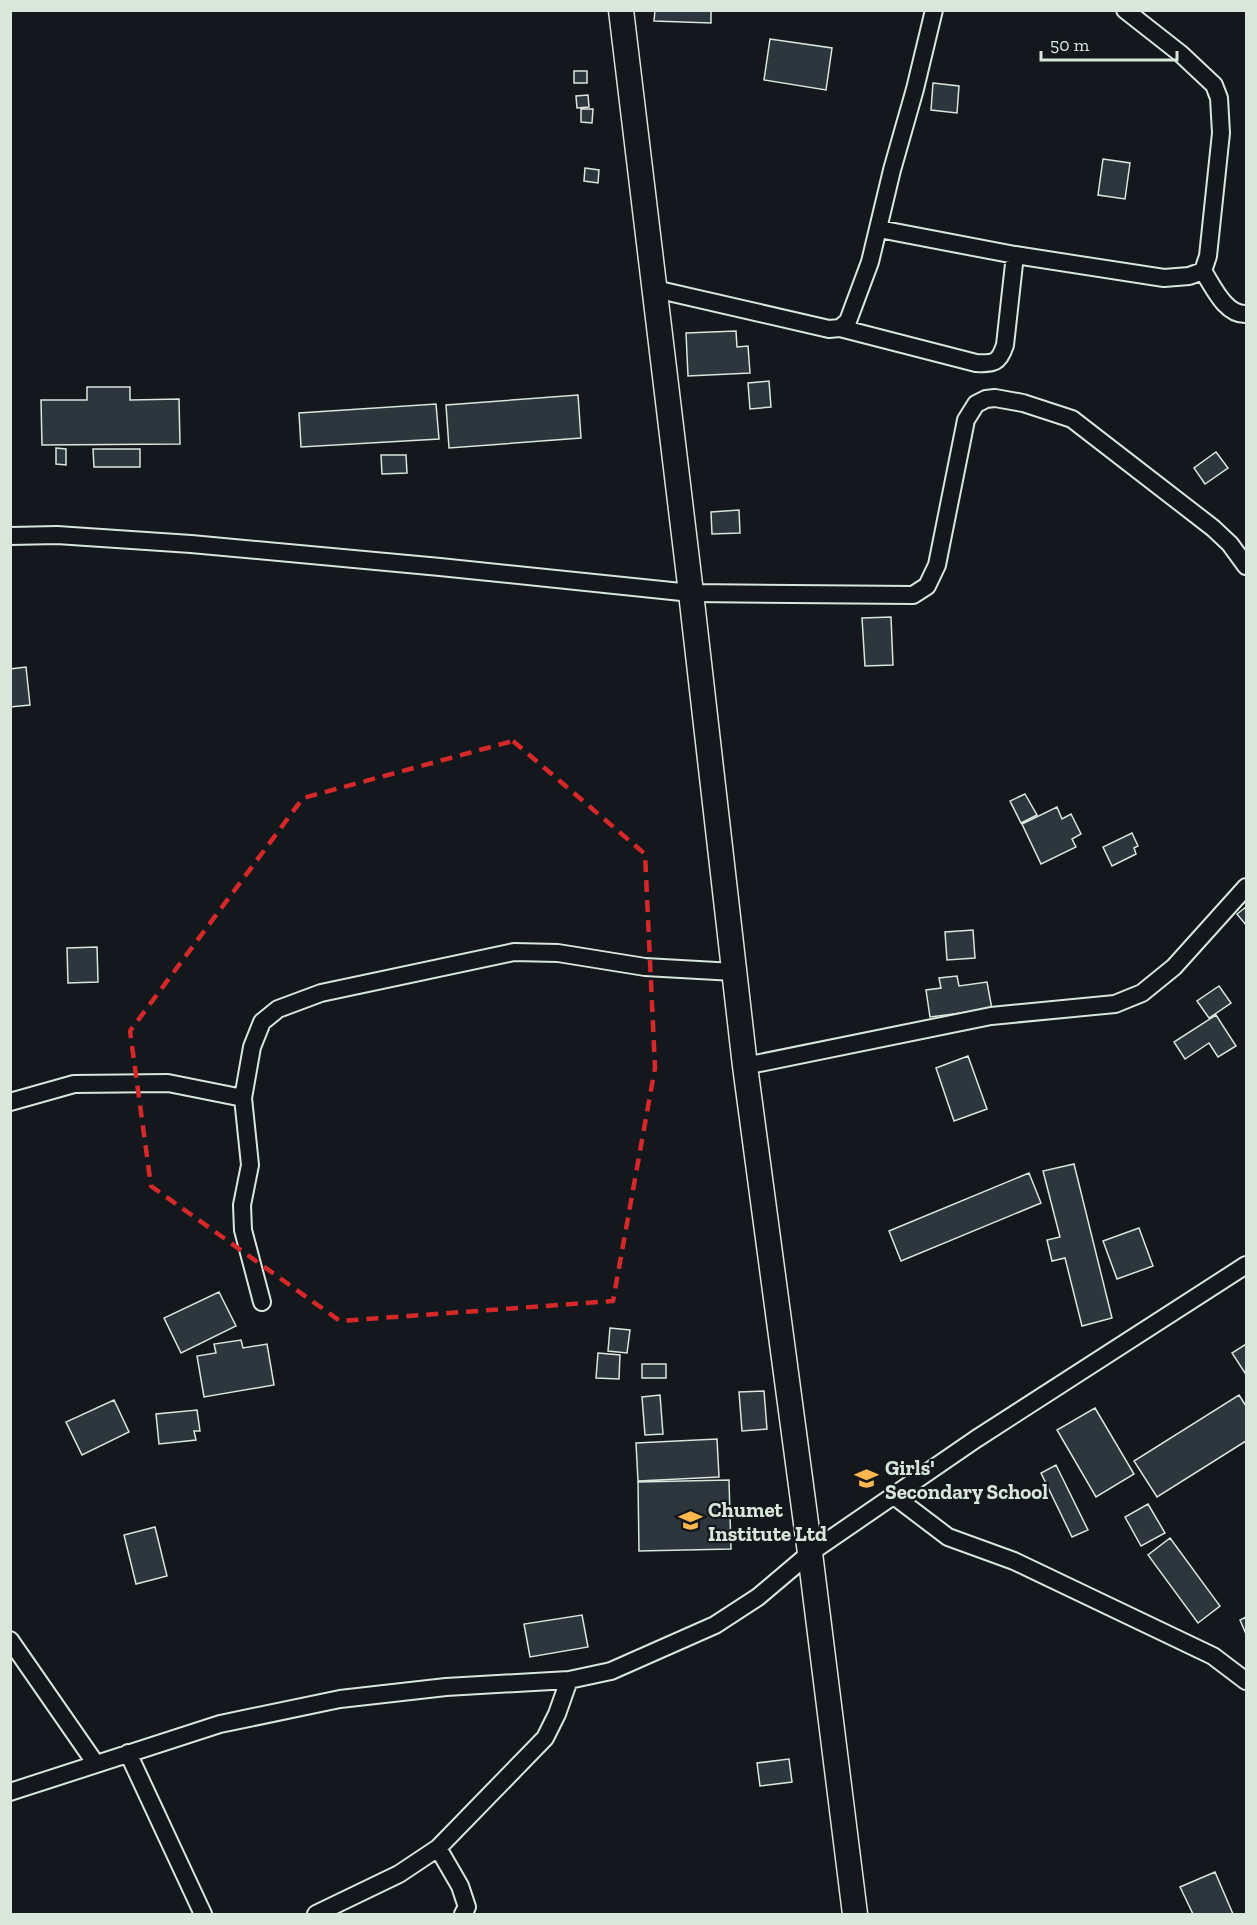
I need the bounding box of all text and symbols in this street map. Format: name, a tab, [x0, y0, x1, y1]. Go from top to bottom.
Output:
scale bar	[1041, 24, 1178, 62]
text: 50 m	[1050, 34, 1090, 56]
place label: Girls' Secondary School	[885, 1455, 1048, 1504]
school or university icon: Girls' Secondary School	[854, 1466, 880, 1492]
place label: Chumet Institute Ltd	[708, 1497, 827, 1546]
school or university icon: Chumet Institute Ltd	[677, 1508, 703, 1534]

